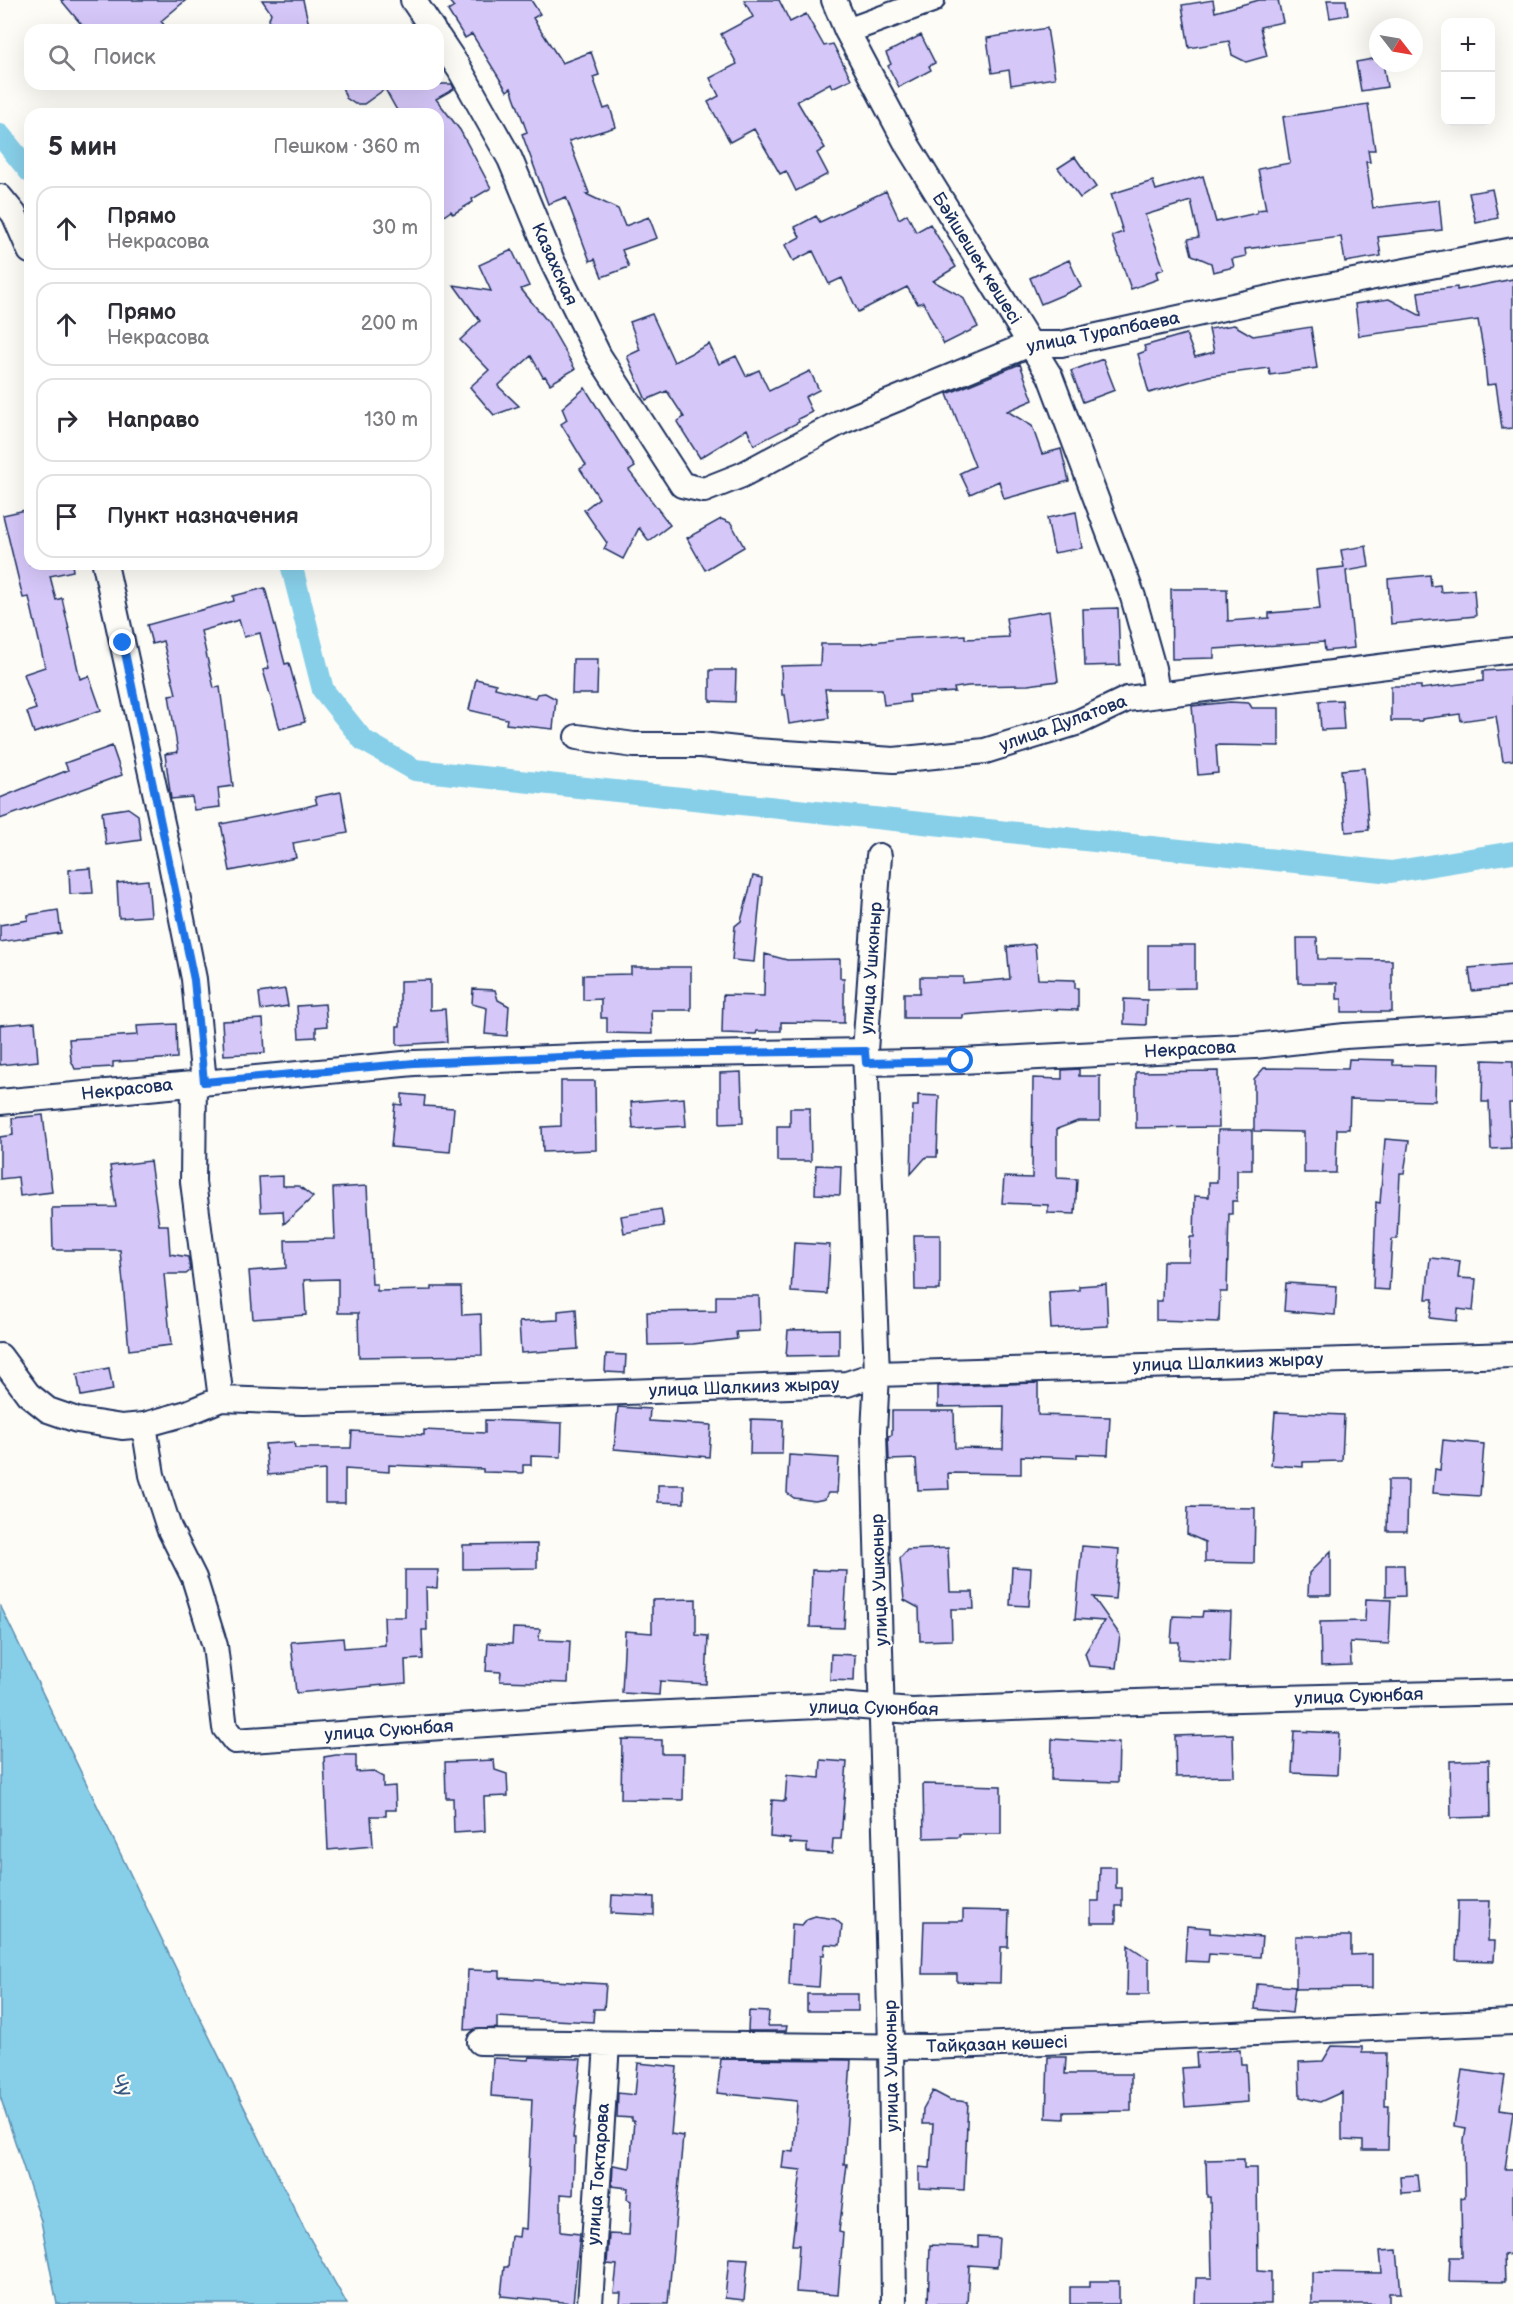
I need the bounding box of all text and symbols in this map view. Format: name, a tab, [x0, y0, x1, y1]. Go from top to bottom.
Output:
north arrow	[1369, 18, 1423, 72]
map controls	[1441, 18, 1495, 126]
button: +	[1441, 18, 1495, 72]
search box	[24, 24, 444, 90]
icon: search	[45, 41, 78, 74]
text: Поиск	[93, 44, 156, 71]
button: −	[1441, 72, 1495, 126]
text: 5 мин	[48, 132, 117, 163]
text: Пешком · 360 m	[273, 135, 420, 159]
street label: Бәйшешек көшесі	[928, 188, 1026, 328]
text: Прямо	[107, 203, 176, 230]
icon: ahead	[50, 212, 83, 245]
text: 30 m	[372, 216, 418, 240]
street label: Казахская	[527, 220, 582, 309]
text: Некрасова	[107, 230, 209, 254]
text: Прямо	[107, 299, 176, 326]
street label: улица Турапбаева	[1025, 307, 1182, 358]
icon: ahead	[50, 308, 83, 341]
text: 200 m	[361, 312, 418, 336]
text: Некрасова	[107, 326, 209, 350]
icon: right	[50, 404, 83, 437]
text: Направо	[107, 407, 199, 434]
text: 130 m	[364, 408, 418, 432]
icon: arrive	[50, 500, 83, 533]
text: Пункт назначения	[107, 503, 299, 530]
route end	[109, 629, 135, 655]
street label: улица Дулатова	[997, 691, 1130, 756]
street label: улица Ушконыр	[856, 901, 887, 1035]
street label: Некрасова	[1144, 1037, 1237, 1062]
route start	[947, 1047, 973, 1073]
street label: Некрасова	[80, 1074, 174, 1105]
street label: улица Шалкииз жырау	[1132, 1349, 1324, 1376]
street label: улица Шалкииз жырау	[648, 1374, 840, 1401]
street label: улица Ушконыр	[867, 1514, 892, 1646]
street label: улица Суюнбая	[1294, 1684, 1424, 1709]
street label: улица Суюнбая	[809, 1697, 939, 1720]
street label: улица Суюнбая	[324, 1716, 454, 1745]
street label: улица Ушконыр	[880, 2000, 903, 2132]
street label: Тайқазан көшесі	[926, 2032, 1068, 2057]
water label: Чу	[105, 2070, 137, 2102]
street label: улица Токтарова	[583, 2102, 614, 2246]

